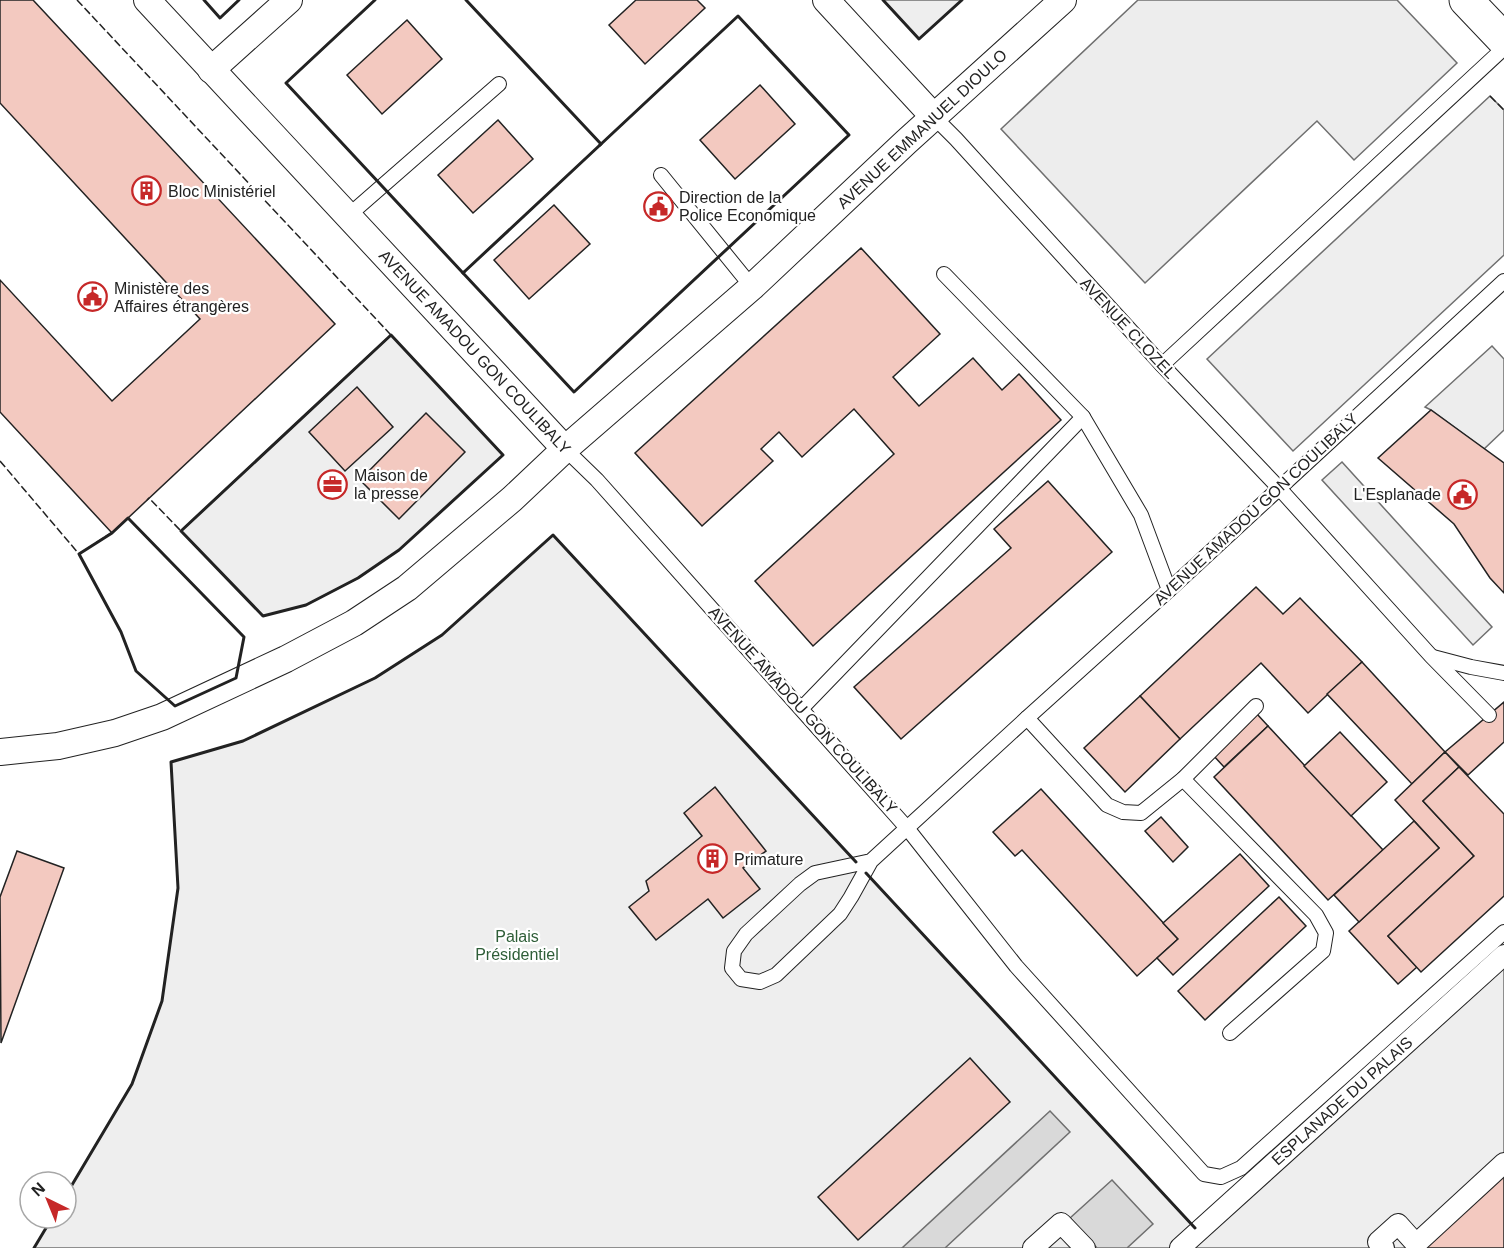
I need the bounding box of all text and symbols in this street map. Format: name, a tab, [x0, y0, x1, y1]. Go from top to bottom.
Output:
street label: AVENUE EMMANUEL DIOULO	[834, 46, 1010, 212]
building icon: Bloc Ministériel	[131, 175, 163, 207]
place label: Bloc Ministériel	[168, 183, 276, 200]
place label: Direction de la Police Economique	[679, 189, 816, 224]
public building icon: Direction de la Police Economique	[642, 190, 674, 222]
street label: AVENUE AMADOU GON COULIBALY	[376, 247, 574, 458]
street label: AVENUE CLOZEL	[1077, 274, 1179, 382]
place label: Ministère des Affaires étrangères	[114, 280, 249, 315]
public building icon: Ministère des Affaires étrangères	[77, 281, 109, 313]
street label: AVENUE AMADOU GON COULIBALY	[1151, 410, 1362, 608]
place label: Maison de la presse	[354, 467, 428, 502]
office icon: Maison de la presse	[317, 468, 349, 500]
public building icon: L'Esplanade	[1446, 478, 1478, 510]
place label: L'Esplanade	[1353, 486, 1441, 503]
street label: AVENUE AMADOU GON COULIBALY	[706, 603, 901, 817]
building icon: Primature	[697, 843, 729, 875]
place label: Primature	[734, 851, 803, 868]
park label: Palais Présidentiel	[475, 928, 559, 963]
street label: ESPLANADE DU PALAIS	[1268, 1033, 1416, 1169]
north arrow	[18, 1170, 78, 1230]
text: N	[28, 1179, 48, 1200]

